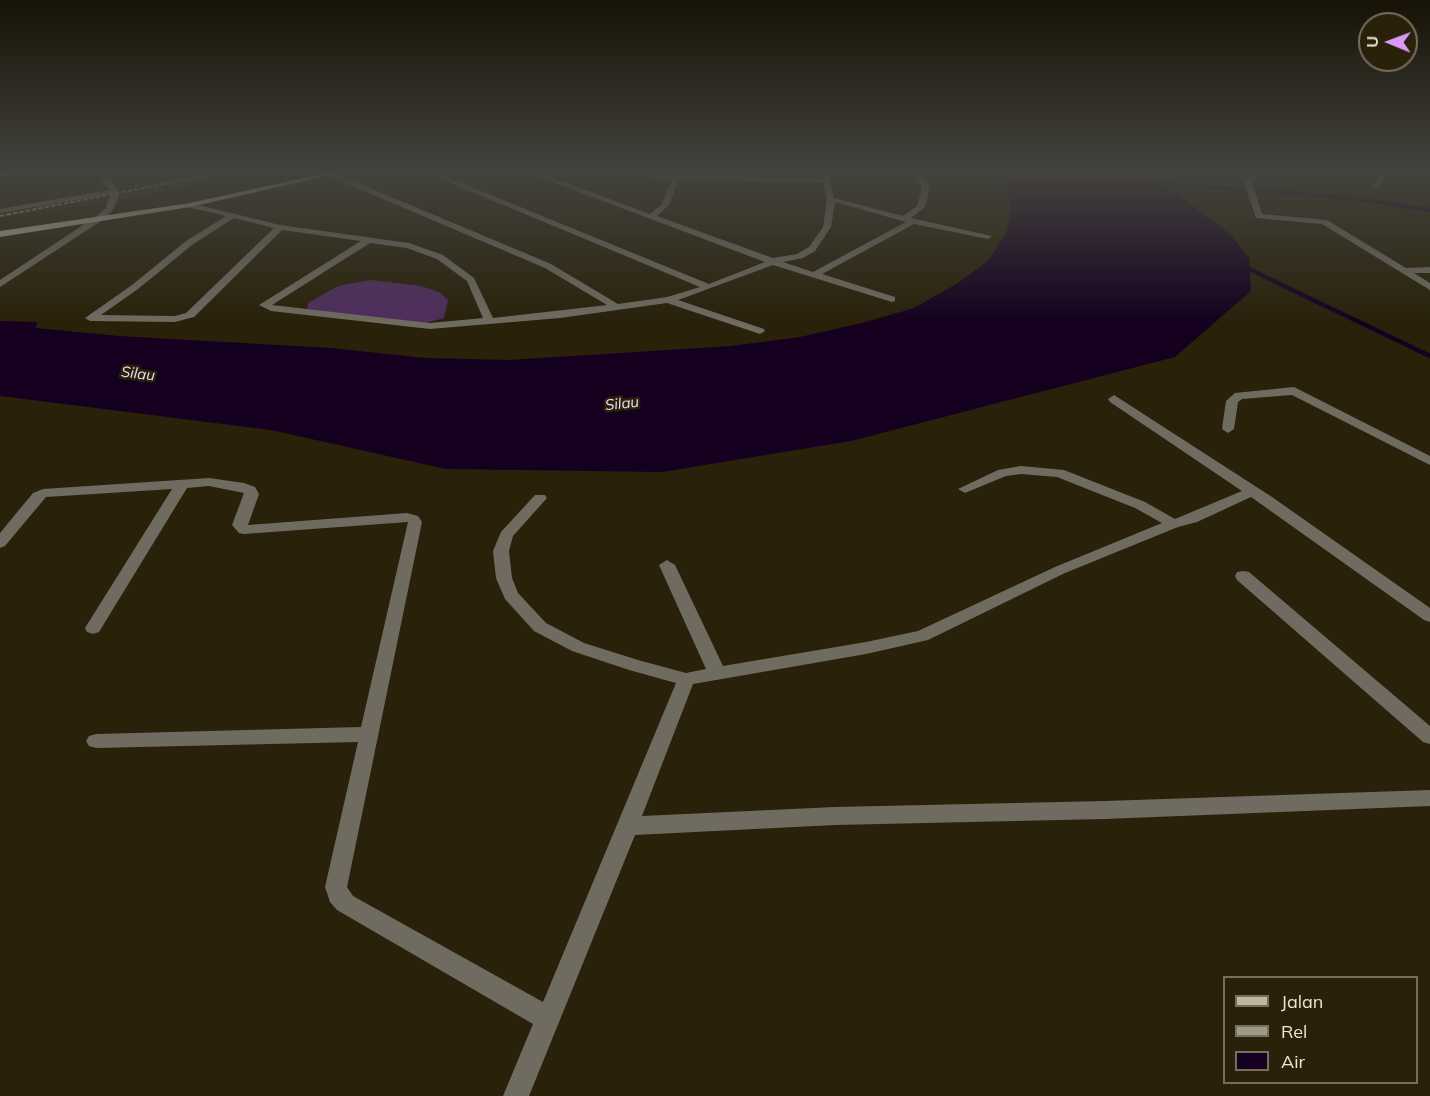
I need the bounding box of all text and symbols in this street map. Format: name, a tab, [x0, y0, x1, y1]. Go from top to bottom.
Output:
north arrow	[1358, 12, 1418, 72]
text: U	[1362, 36, 1382, 48]
water label: Silau	[120, 363, 156, 385]
water label: Silau	[604, 393, 640, 415]
legend	[1223, 976, 1418, 1084]
text: Jalan	[1281, 990, 1323, 1013]
text: Rel	[1281, 1020, 1307, 1043]
text: Air	[1281, 1050, 1305, 1073]

